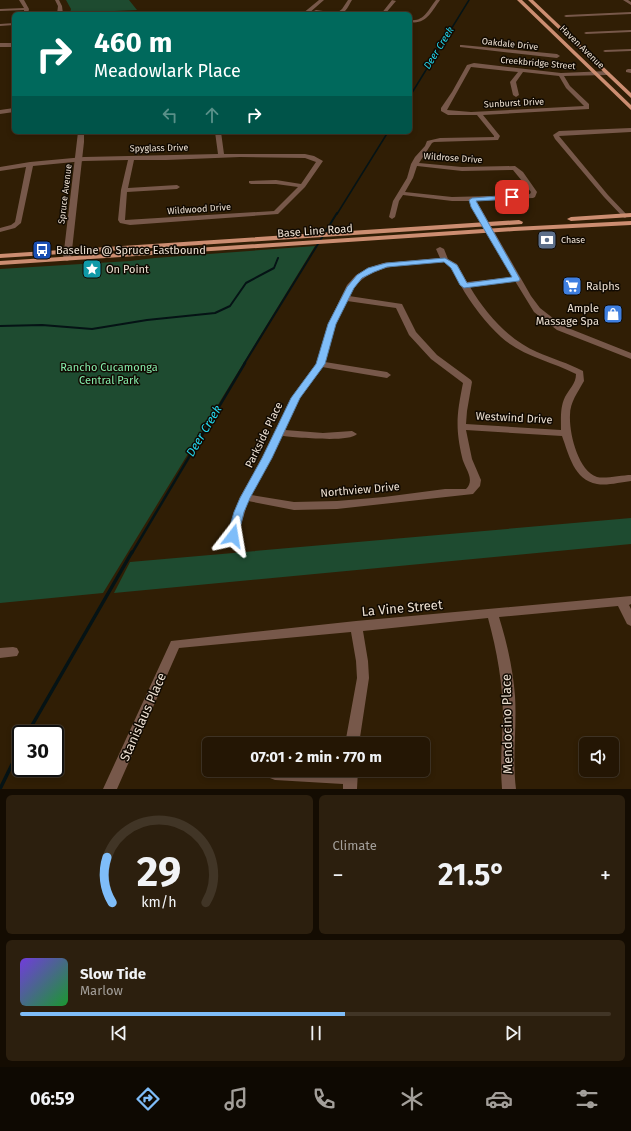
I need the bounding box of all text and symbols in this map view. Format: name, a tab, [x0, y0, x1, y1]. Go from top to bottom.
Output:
street label: Haven Avenue	[558, 23, 606, 71]
water label: Deer Creek	[421, 24, 457, 71]
text: 460 m	[94, 26, 172, 59]
icon: right	[28, 28, 80, 80]
street label: Oakdale Drive	[481, 36, 539, 52]
street label: Creekbridge Street	[500, 55, 577, 71]
text: Meadowlark Place	[94, 60, 241, 82]
street label: Sunburst Drive	[484, 96, 544, 110]
icon: left	[159, 104, 181, 126]
icon: ahead	[201, 104, 223, 126]
icon: right	[243, 104, 265, 126]
street label: Spyglass Drive	[130, 142, 188, 154]
street label: Wildrose Drive	[423, 151, 483, 165]
street label: Spruce Avenue	[56, 163, 74, 225]
pin	[495, 180, 529, 214]
icon: arrive	[501, 186, 523, 208]
street label: Wildwood Drive	[167, 202, 231, 216]
street label: Base Line Road	[277, 222, 353, 240]
bank icon: Chase	[536, 229, 558, 251]
place label: Chase	[561, 235, 585, 245]
bus stop icon: Baseline @ Spruce Eastbound	[31, 239, 53, 261]
place label: Baseline @ Spruce Eastbound	[56, 244, 206, 257]
place icon: On Point	[81, 258, 103, 280]
place label: On Point	[106, 263, 149, 276]
supermarket icon: Ralphs	[561, 275, 583, 297]
place label: Ralphs	[586, 280, 620, 293]
place label: Ample Massage Spa	[536, 302, 599, 328]
shop icon: Ample Massage Spa	[602, 303, 624, 325]
park label: Rancho Cucamonga Central Park	[60, 361, 158, 387]
street label: Parkside Place	[242, 400, 286, 470]
water label: Deer Creek	[183, 402, 225, 459]
street label: Westwind Drive	[475, 409, 553, 427]
street label: Northview Drive	[320, 480, 400, 500]
position arrow	[212, 515, 254, 557]
street label: La Vine Street	[361, 597, 443, 619]
street label: Stanislaus Place	[117, 670, 169, 764]
street label: Mendocino Place	[499, 674, 515, 774]
speed limit sign: 30	[12, 725, 64, 777]
map controls	[579, 737, 619, 777]
button: sound	[579, 737, 619, 777]
text: 07:01 · 2 min · 770 m	[250, 748, 382, 766]
text: Climate	[333, 838, 377, 853]
text: 29	[137, 846, 181, 896]
text: 21.5°	[438, 857, 506, 893]
text: −	[333, 862, 344, 889]
text: +	[600, 862, 611, 889]
text: km/h	[142, 893, 177, 910]
text: Slow Tide	[80, 965, 146, 983]
text: Marlow	[80, 983, 123, 998]
icon: previous	[108, 1022, 130, 1044]
icon: pause	[305, 1022, 327, 1044]
icon: next	[502, 1022, 524, 1044]
icon: directions	[134, 1085, 162, 1113]
icon: music	[222, 1085, 250, 1113]
icon: phone	[310, 1085, 338, 1113]
icon: climate	[398, 1085, 426, 1113]
icon: car	[485, 1085, 513, 1113]
icon: filters	[573, 1085, 601, 1113]
text: 06:59	[30, 1088, 74, 1110]

